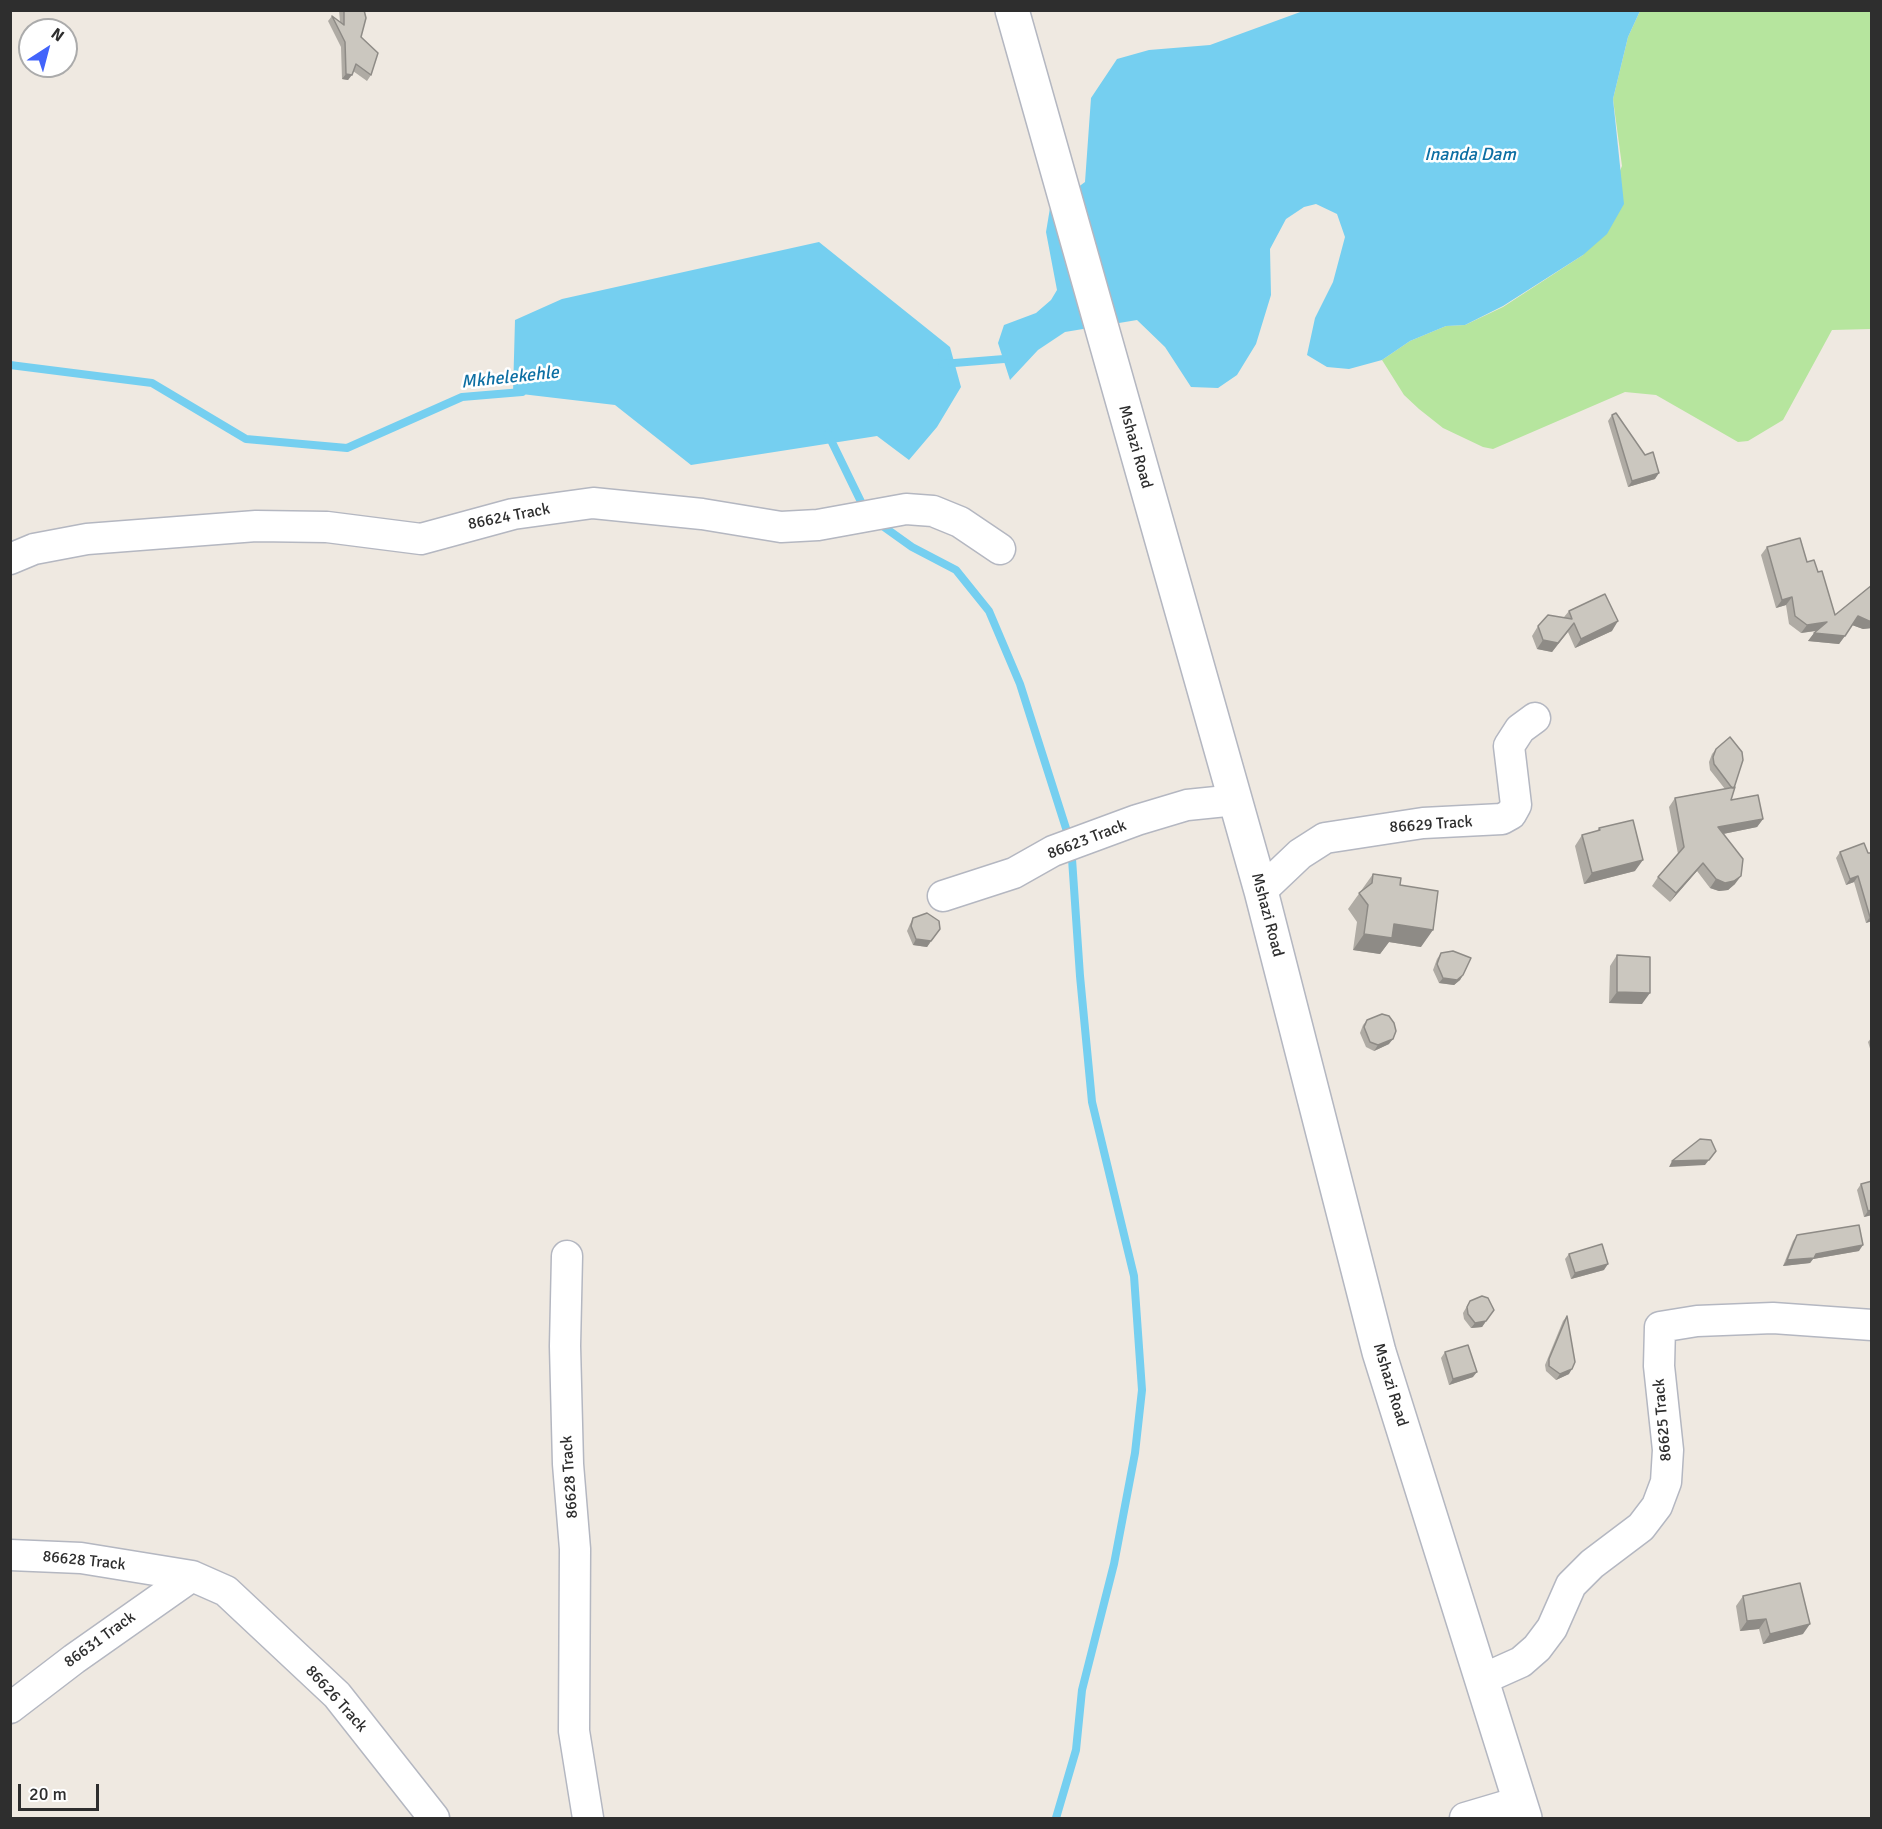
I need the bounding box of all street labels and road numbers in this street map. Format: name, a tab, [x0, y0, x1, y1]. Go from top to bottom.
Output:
street label: Mshazi Road	[1114, 403, 1156, 491]
street label: 86624 Track	[466, 500, 552, 534]
street label: 86629 Track	[1389, 813, 1473, 837]
street label: 86623 Track	[1045, 816, 1129, 864]
street label: Mshazi Road	[1247, 871, 1287, 959]
street label: Mshazi Road	[1368, 1341, 1412, 1429]
street label: 86625 Track	[1650, 1378, 1676, 1462]
street label: 86628 Track	[558, 1435, 582, 1519]
street label: 86628 Track	[42, 1547, 126, 1575]
street label: 86631 Track	[61, 1608, 139, 1672]
street label: 86626 Track	[301, 1662, 371, 1736]

